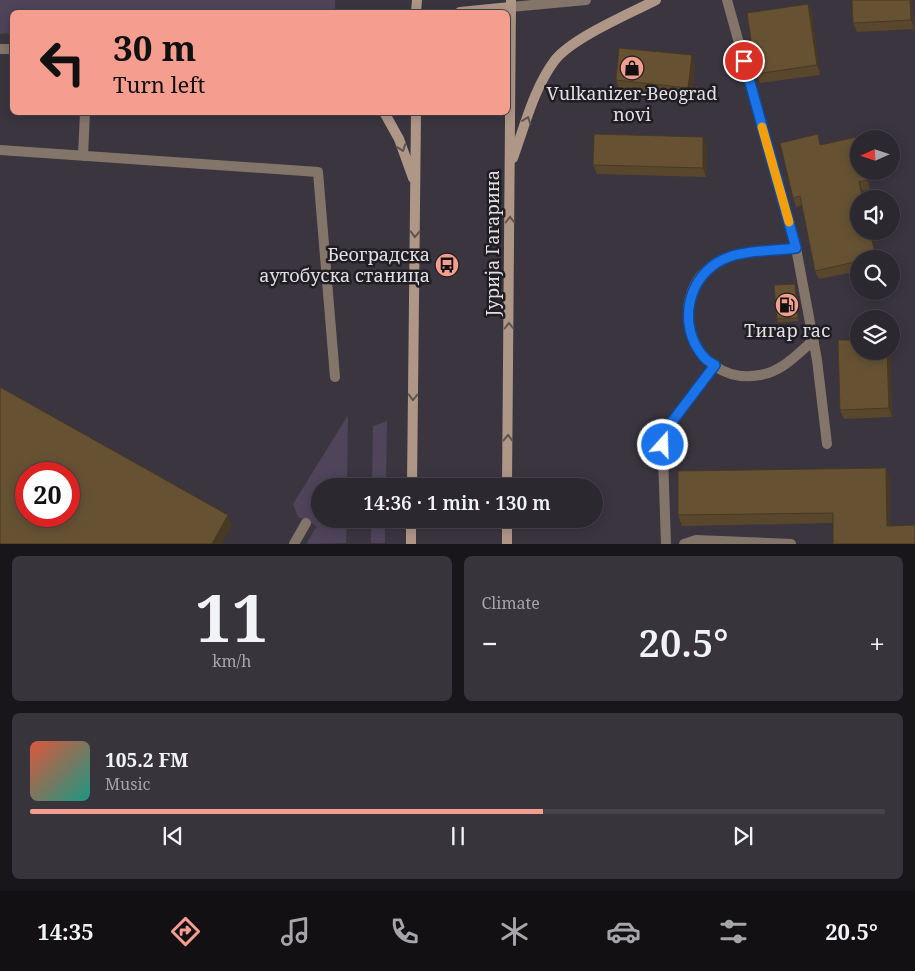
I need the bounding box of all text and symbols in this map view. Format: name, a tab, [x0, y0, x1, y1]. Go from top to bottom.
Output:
text: 30 m	[113, 24, 196, 71]
icon: left	[30, 30, 95, 95]
pin	[723, 40, 765, 82]
icon: arrive	[730, 47, 758, 75]
shop icon: Vulkanizer-Beograd novi	[619, 55, 645, 81]
text: Turn left	[113, 69, 205, 99]
place label: Vulkanizer-Beograd novi	[547, 81, 717, 126]
one-way arrow	[521, 116, 531, 125]
north arrow	[850, 130, 900, 180]
map controls	[850, 130, 900, 360]
one-way arrow	[396, 143, 406, 152]
street label: Јурија Гагарина	[480, 170, 504, 317]
button: sound	[850, 190, 900, 240]
one-way arrow	[505, 216, 515, 224]
one-way arrow	[410, 230, 420, 238]
place label: Београдска аутобуска станица	[259, 242, 430, 287]
button: search	[850, 250, 900, 300]
bus stop icon: Београдска аутобуска станица	[434, 252, 460, 278]
fuel station icon: Тигар гас	[774, 292, 800, 318]
button: layers	[850, 310, 900, 360]
place label: Тигар гас	[744, 318, 830, 342]
one-way arrow	[504, 321, 514, 329]
one-way arrow	[408, 393, 418, 401]
position arrow	[636, 418, 688, 470]
one-way arrow	[503, 433, 513, 441]
speed limit sign: 20	[15, 462, 80, 527]
text: 14:36 · 1 min · 130 m	[363, 490, 551, 516]
text: 11	[195, 573, 268, 661]
text: Climate	[482, 592, 540, 614]
text: 20.5°	[639, 616, 728, 668]
text: −	[482, 624, 498, 662]
text: +	[869, 624, 885, 662]
text: km/h	[212, 650, 251, 672]
text: 105.2 FM	[105, 747, 188, 773]
text: Music	[105, 773, 150, 795]
icon: previous	[159, 822, 187, 850]
icon: pause	[444, 822, 472, 850]
icon: next	[729, 822, 757, 850]
icon: directions	[168, 914, 203, 949]
icon: music	[278, 914, 313, 949]
icon: phone	[387, 914, 422, 949]
icon: climate	[497, 914, 532, 949]
icon: car	[606, 914, 641, 949]
icon: filters	[716, 914, 751, 949]
text: 14:35	[37, 916, 94, 946]
text: 20.5°	[825, 916, 878, 946]

